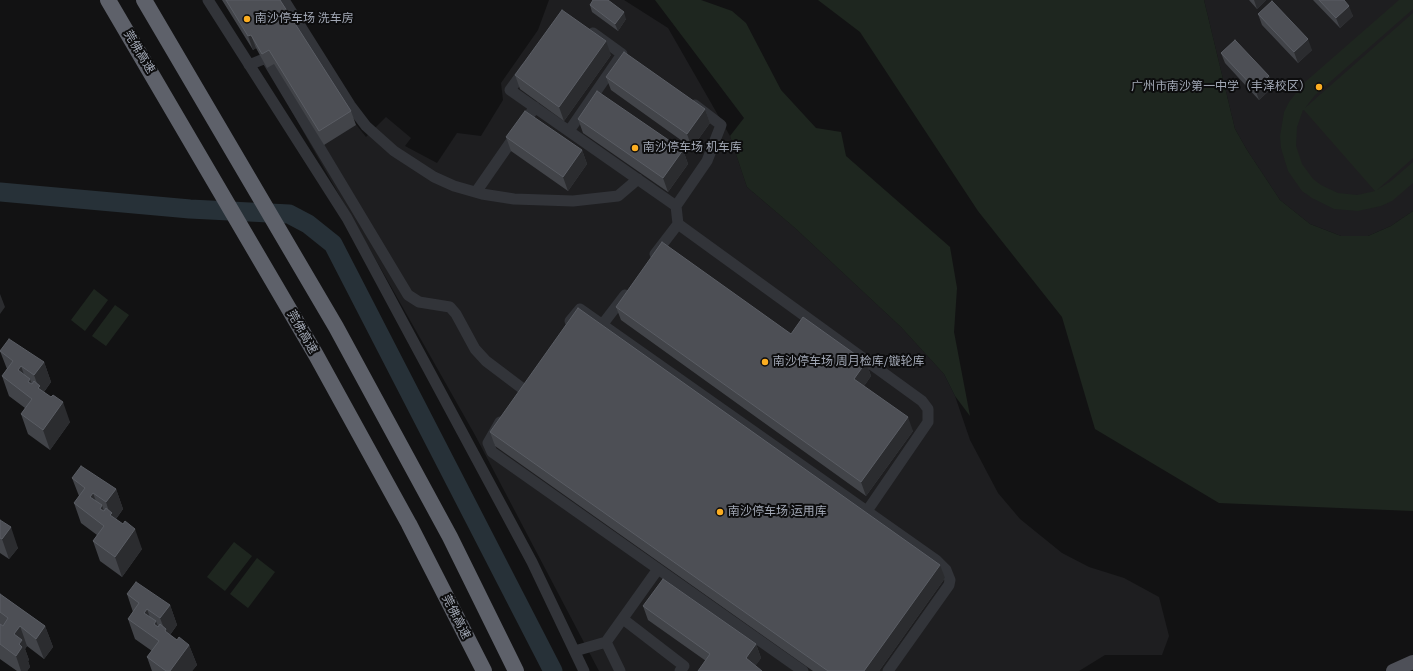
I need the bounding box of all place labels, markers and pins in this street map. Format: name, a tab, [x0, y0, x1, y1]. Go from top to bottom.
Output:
place label: 南沙停车场 洗车房	[255, 12, 354, 26]
marker: 南沙停车场 洗车房	[242, 14, 252, 24]
place label: 广州市南沙第一中学（丰泽校区）	[1131, 80, 1311, 94]
marker: 广州市南沙第一中学（丰泽校区）	[1314, 82, 1324, 92]
place label: 南沙停车场 机车库	[643, 141, 742, 155]
marker: 南沙停车场 机车库	[630, 143, 640, 153]
place label: 南沙停车场 周月检库/镟轮库	[773, 355, 924, 369]
marker: 南沙停车场 周月检库/镟轮库	[760, 357, 770, 367]
place label: 南沙停车场 运用库	[728, 505, 827, 519]
marker: 南沙停车场 运用库	[715, 507, 725, 517]

